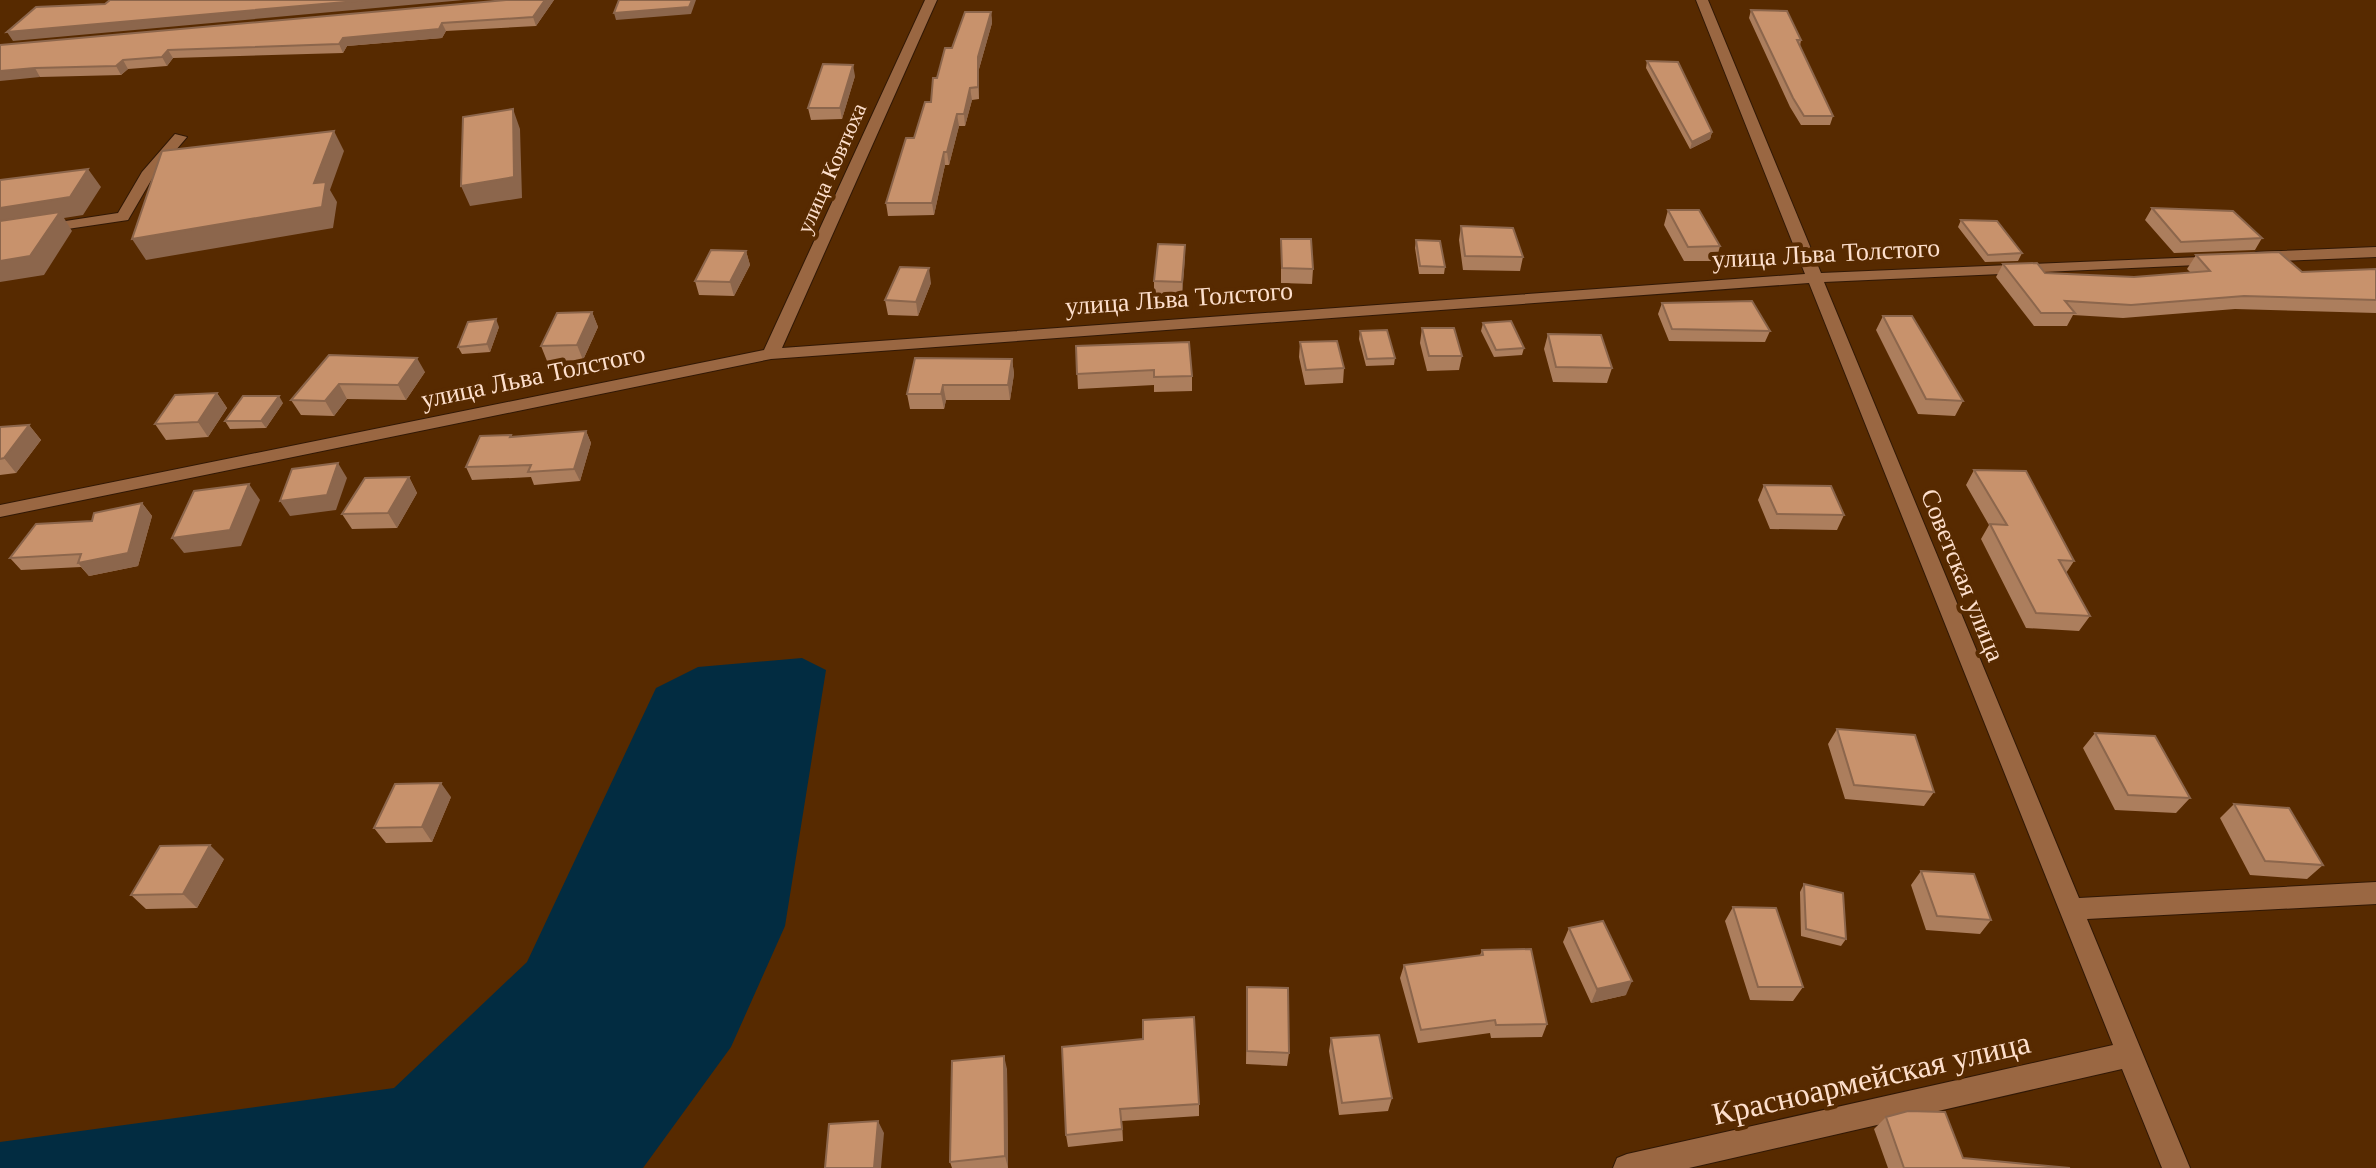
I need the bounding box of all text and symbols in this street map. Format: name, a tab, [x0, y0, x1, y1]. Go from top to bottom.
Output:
street label: улица Ковтюха	[792, 99, 871, 237]
street label: улица Льва Толстого	[1711, 233, 1941, 274]
street label: улица Льва Толстого	[1064, 276, 1294, 321]
street label: улица Льва Толстого	[418, 339, 648, 414]
street label: Советская улица	[1915, 485, 2011, 666]
street label: Красноармейская улица	[1708, 1024, 2034, 1132]

